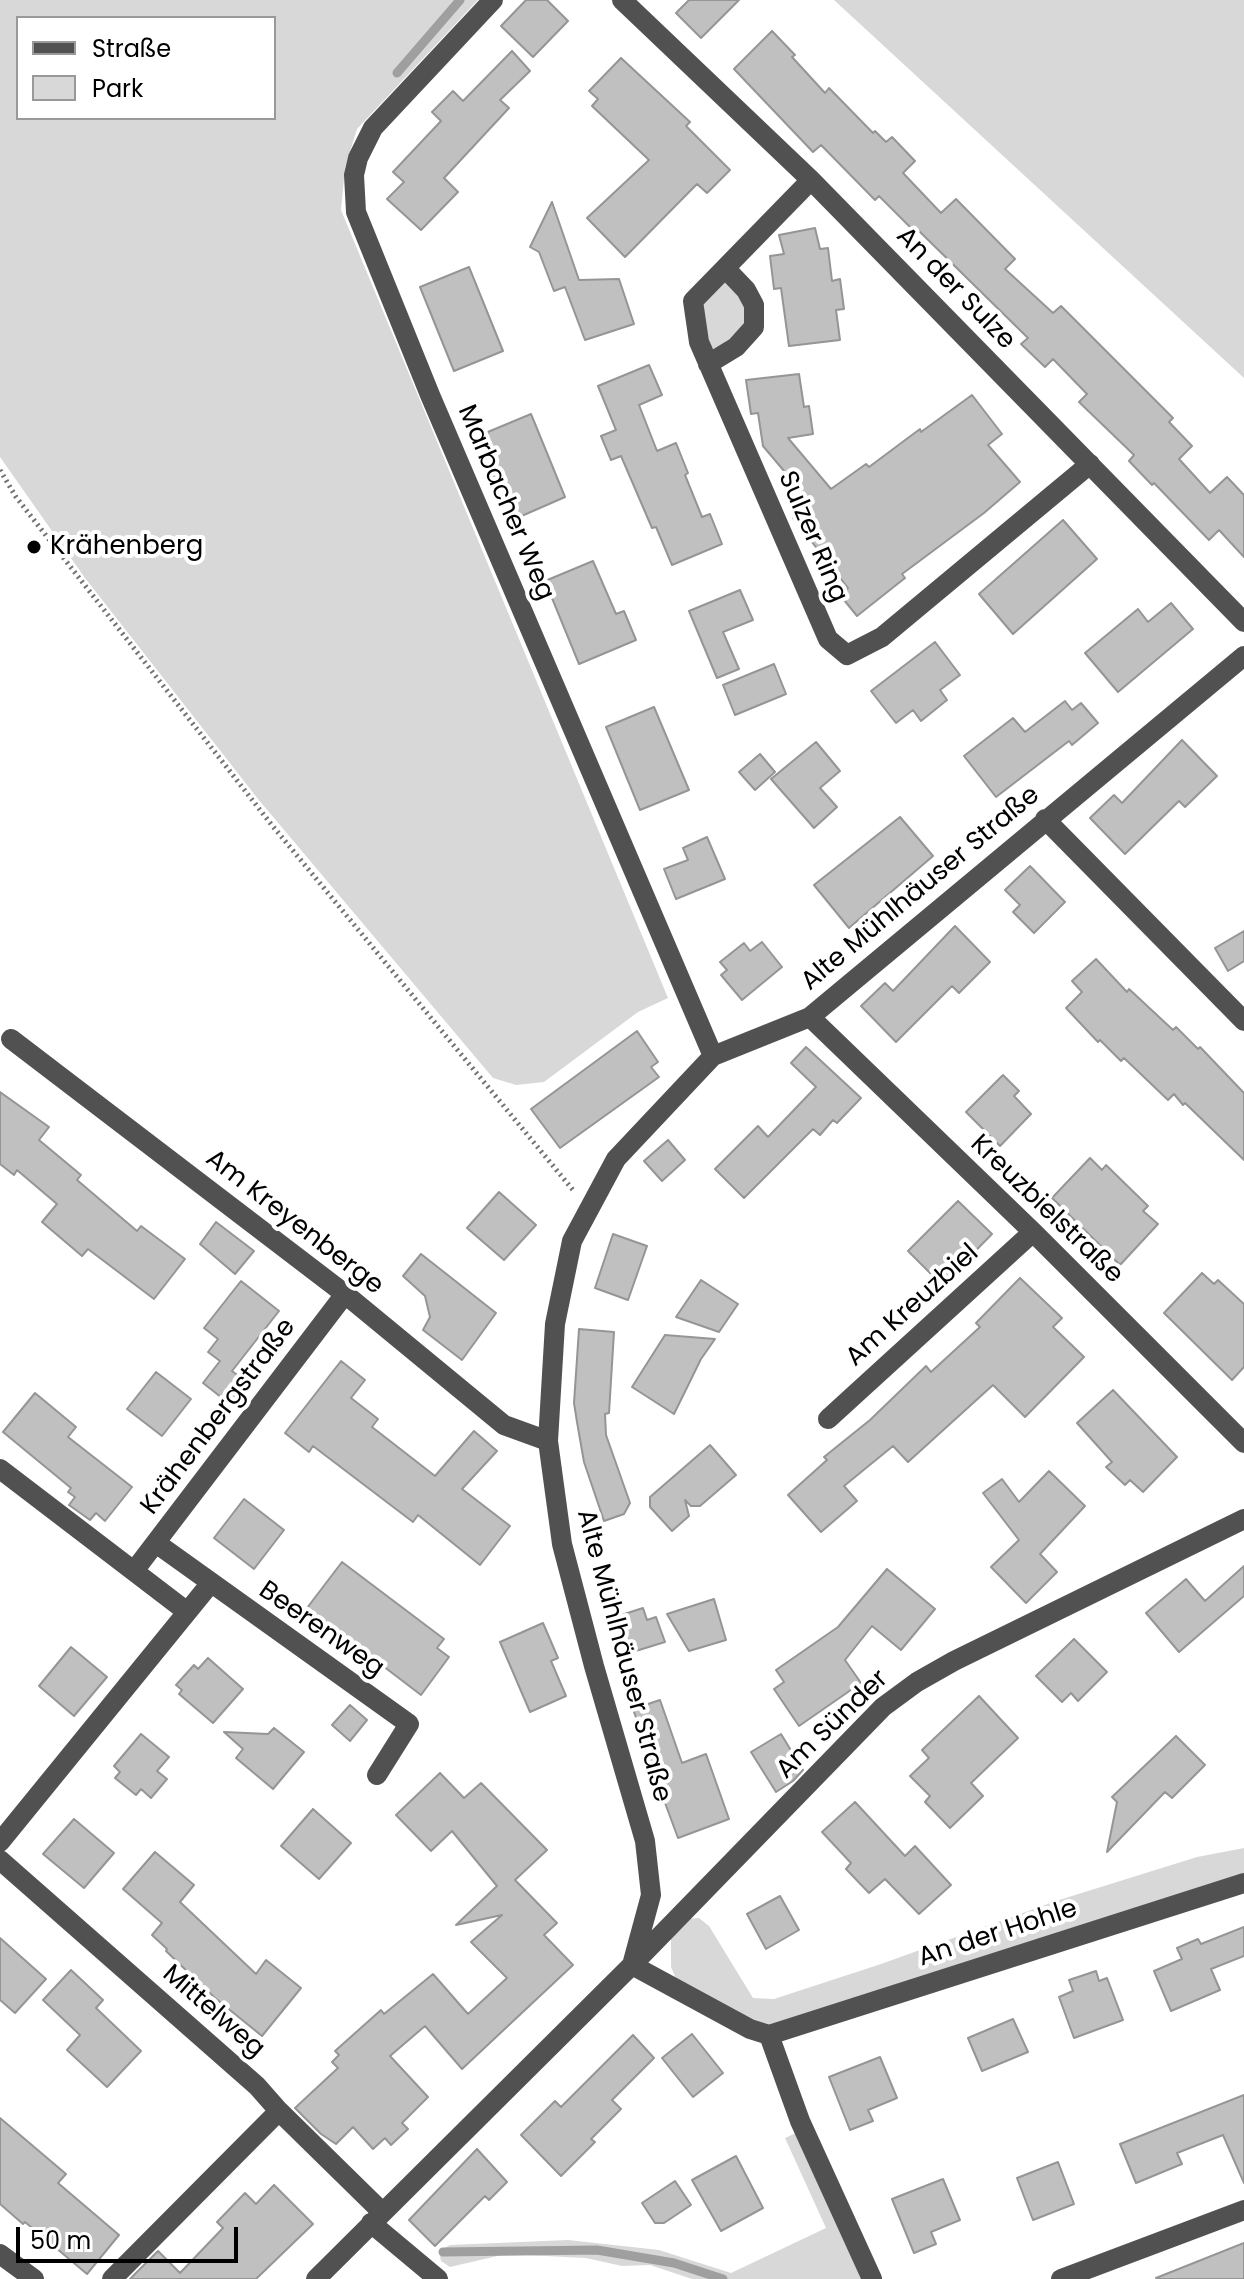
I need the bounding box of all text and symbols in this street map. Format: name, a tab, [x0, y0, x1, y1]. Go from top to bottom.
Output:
legend	[16, 16, 276, 120]
text: Straße	[92, 32, 171, 65]
text: Park	[92, 72, 143, 105]
street label: An der Sulze	[889, 221, 1021, 357]
street label: Marbacher Weg	[450, 401, 560, 605]
street label: Sulzer Ring	[770, 467, 854, 607]
place label: Krähenberg	[50, 531, 203, 563]
marker: Krähenberg	[25, 538, 43, 556]
street label: Alte Mühlhäuser Straße	[795, 780, 1047, 998]
street label: Kreuzbielstraße	[963, 1129, 1129, 1291]
street label: Am Kreyenberge	[199, 1144, 389, 1302]
street label: Am Kreuzbiel	[840, 1238, 986, 1374]
street label: Krähenbergstraße	[135, 1313, 303, 1521]
street label: Alte Mühlhäuser Straße	[569, 1506, 677, 1806]
street label: Beerenweg	[252, 1575, 390, 1685]
street label: Am Sünder	[771, 1664, 895, 1786]
street label: An der Hohle	[915, 1894, 1081, 1974]
street label: Mittelweg	[156, 1959, 270, 2065]
scale bar	[20, 2211, 242, 2261]
text: 50 m	[30, 2224, 91, 2257]

